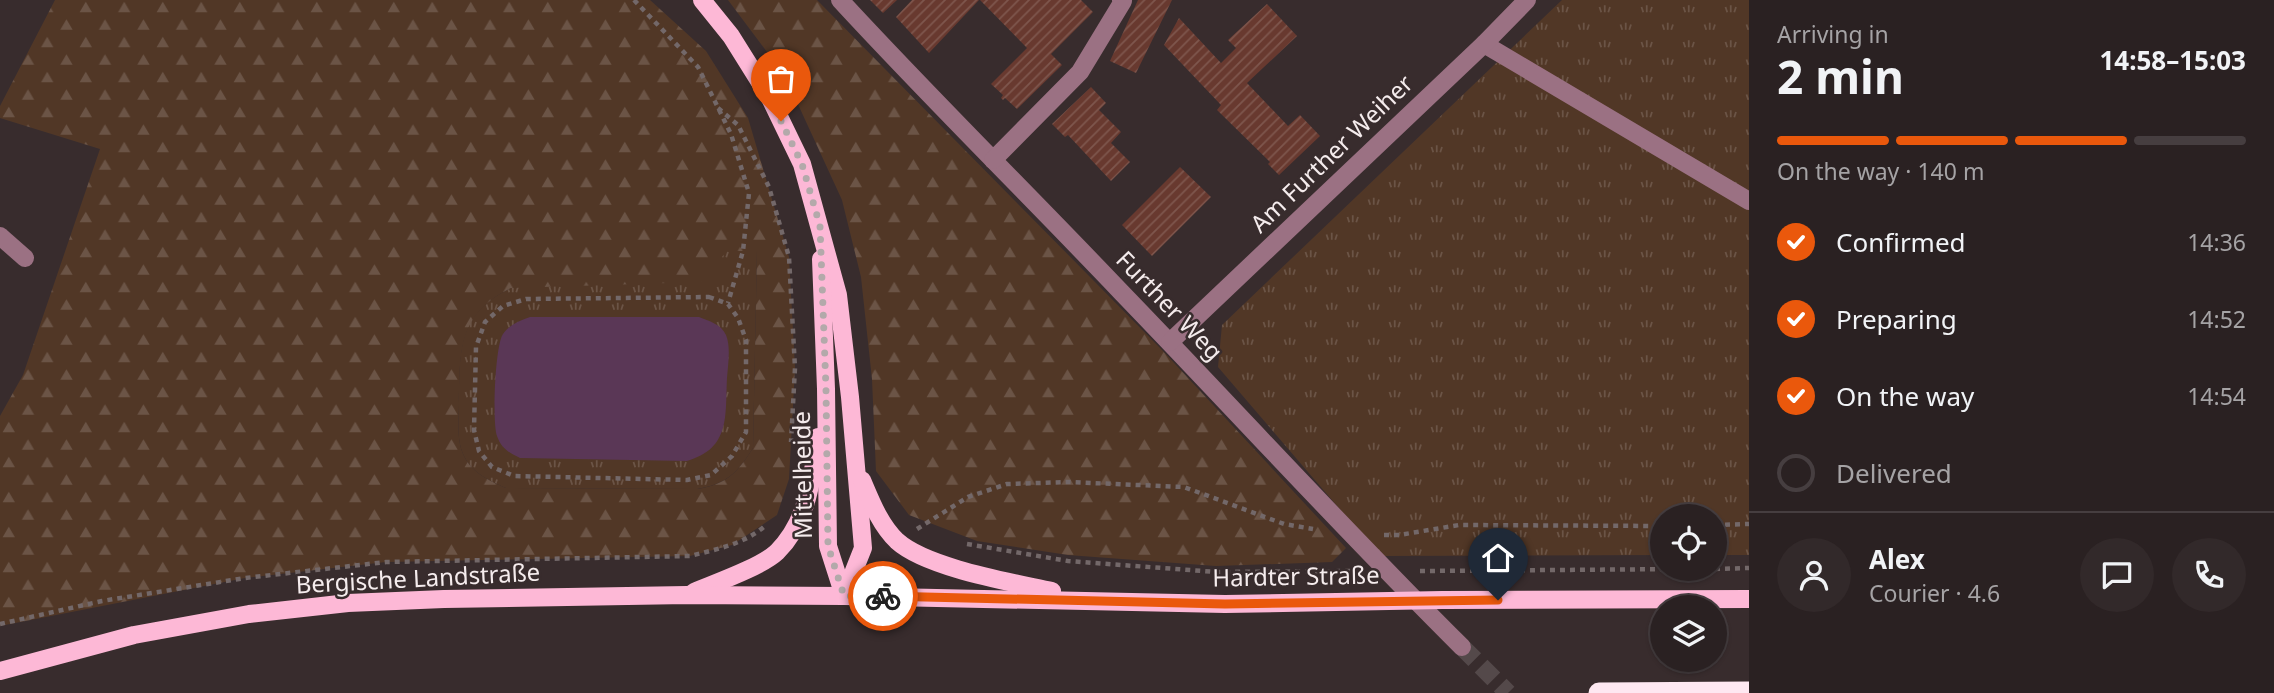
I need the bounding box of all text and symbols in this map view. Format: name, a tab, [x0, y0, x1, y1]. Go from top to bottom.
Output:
text: Arriving in	[1777, 18, 1889, 50]
text: 14:58–15:03	[2099, 42, 2246, 78]
text: 2 min	[1777, 45, 1904, 107]
pin	[751, 49, 811, 121]
icon: bag	[762, 60, 800, 98]
street label: Am Further Weiher	[1242, 67, 1420, 239]
text: On the way · 140 m	[1777, 155, 1984, 187]
icon: check	[1777, 223, 1815, 261]
text: Confirmed	[1836, 224, 1966, 260]
text: 14:36	[2187, 226, 2246, 258]
street label: Further Weg	[1109, 243, 1231, 367]
icon: check	[1777, 300, 1815, 338]
text: Preparing	[1836, 301, 1957, 337]
text: 14:52	[2187, 303, 2246, 335]
icon: check	[1777, 377, 1815, 415]
text: On the way	[1836, 378, 1974, 414]
text: 14:54	[2187, 380, 2246, 412]
street label: Mittelheide	[784, 411, 819, 539]
text: Delivered	[1836, 455, 1952, 491]
map controls	[1650, 504, 1727, 672]
button: locate	[1650, 504, 1727, 581]
pin	[1468, 528, 1528, 600]
button: person	[1777, 538, 1851, 612]
button: chat	[2080, 538, 2154, 612]
button: phone	[2172, 538, 2246, 612]
icon: home	[1479, 539, 1517, 577]
text: Alex	[1869, 541, 1925, 577]
street label: Bergische Landstraße	[295, 555, 541, 600]
street label: Hardter Straße	[1212, 558, 1380, 593]
courier	[848, 561, 918, 631]
icon: bike	[864, 577, 902, 615]
text: Courier · 4.6	[1869, 577, 2000, 609]
button: layers	[1650, 595, 1727, 672]

